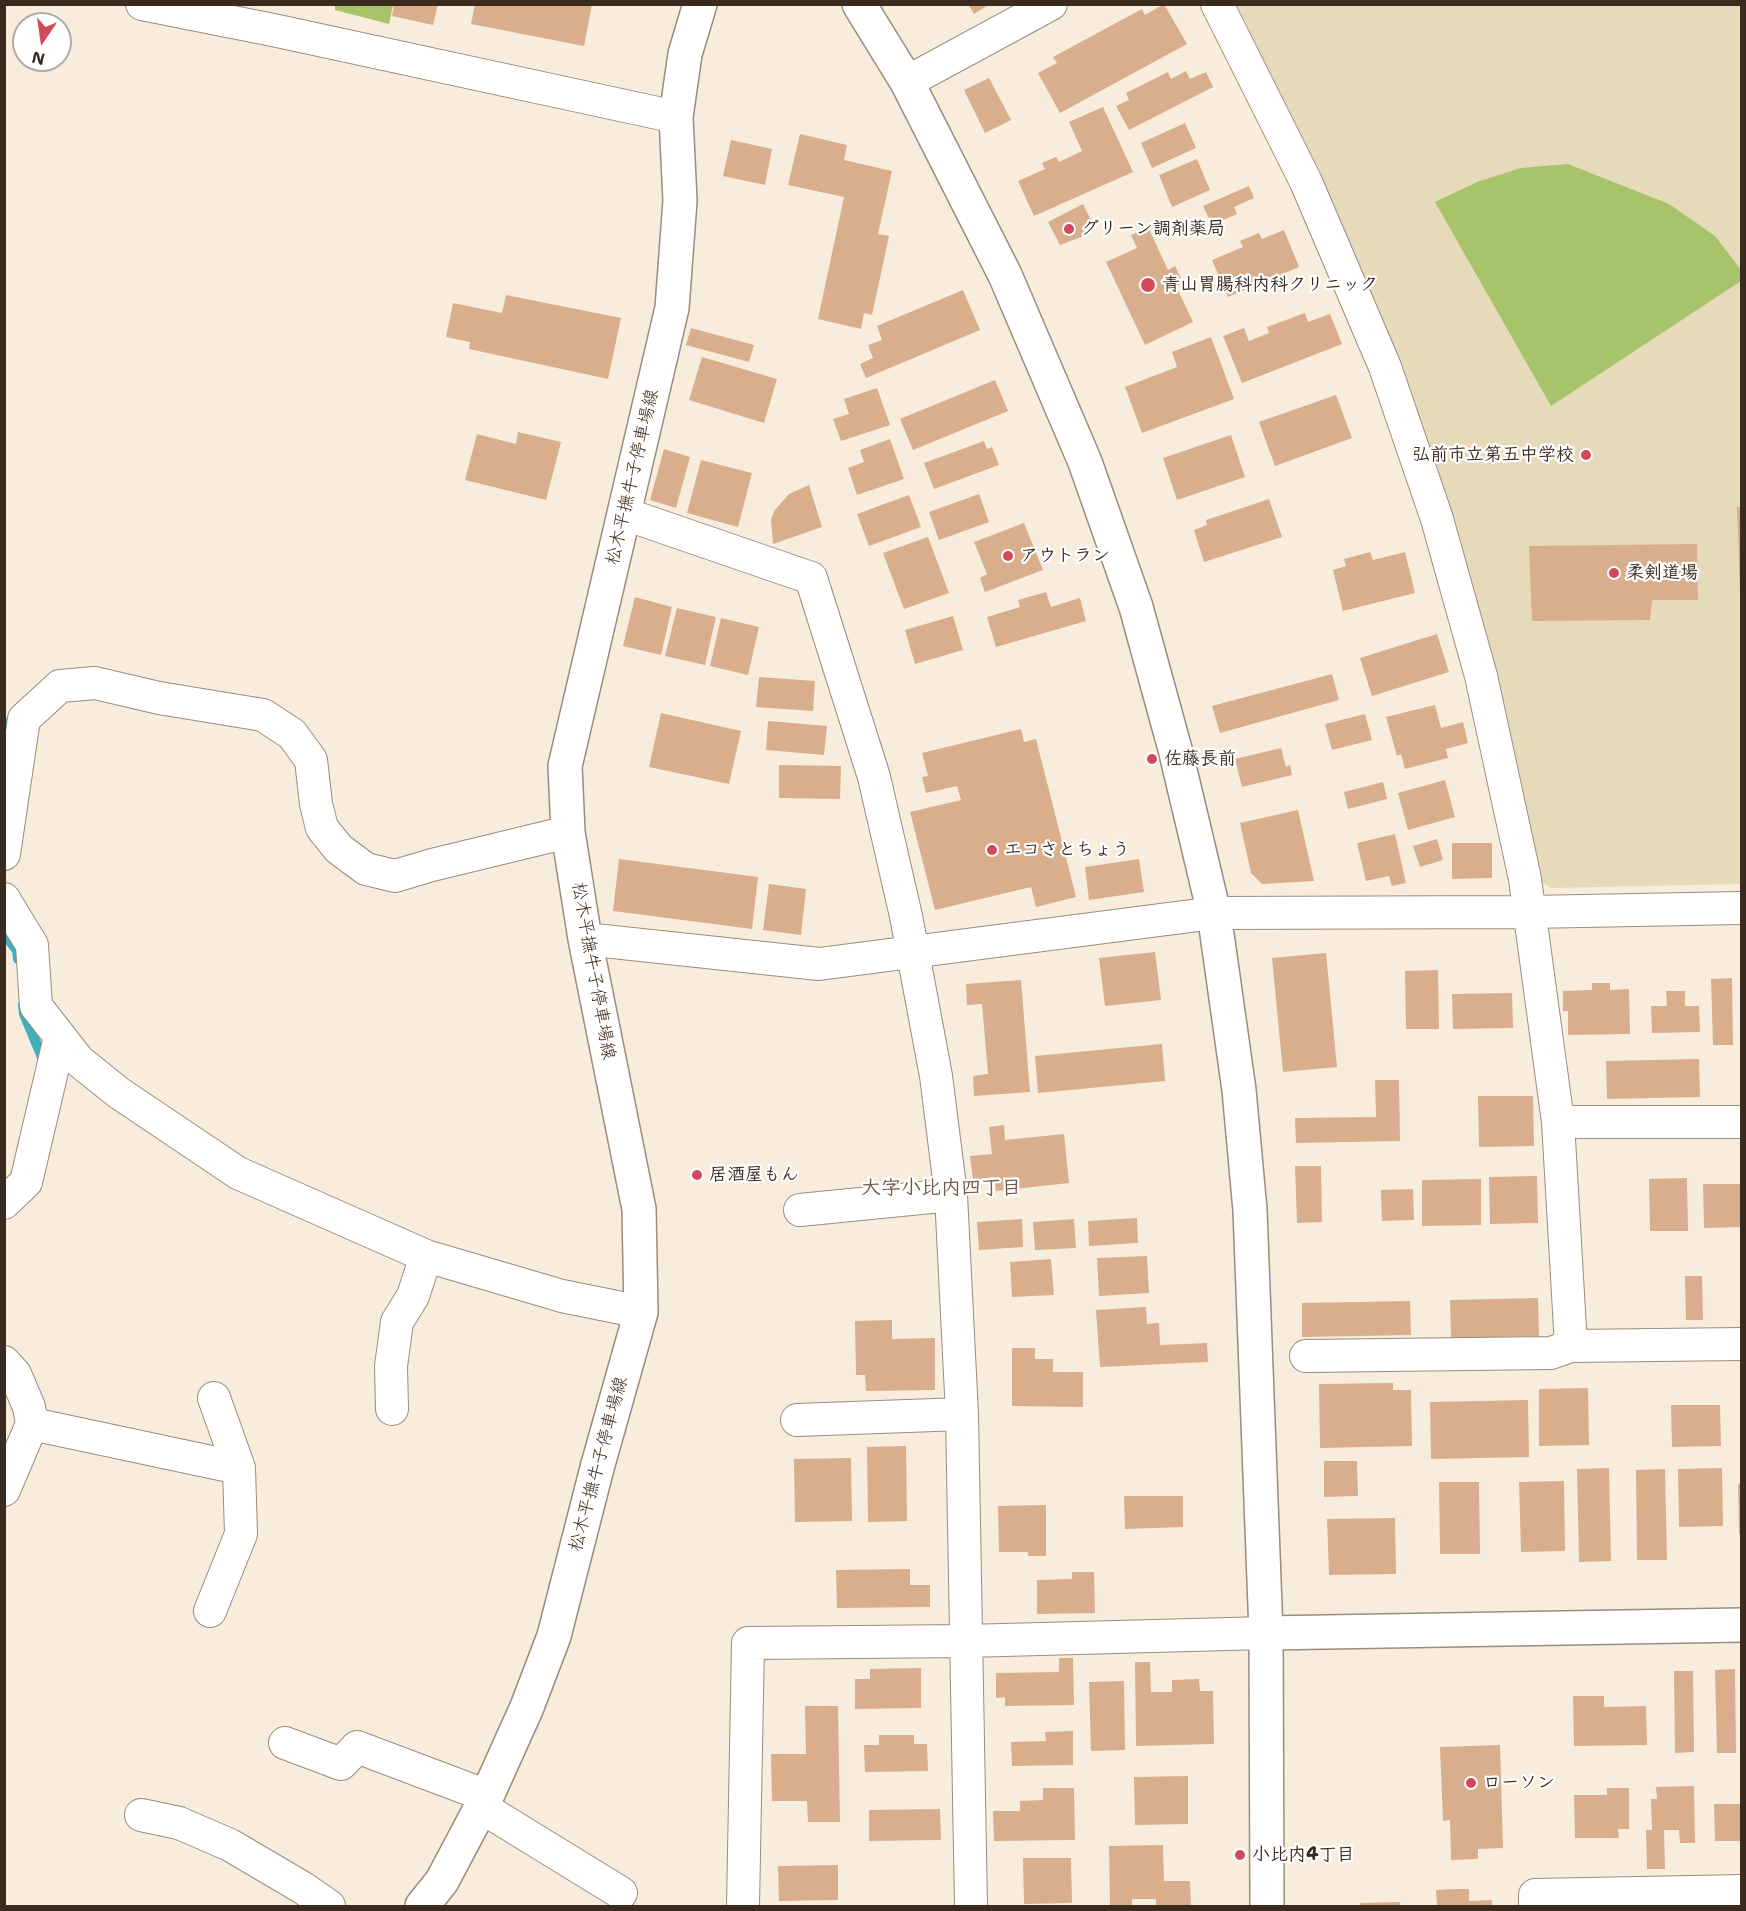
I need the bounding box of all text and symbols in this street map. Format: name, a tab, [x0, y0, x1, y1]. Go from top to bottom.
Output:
north arrow	[12, 12, 72, 72]
text: N	[30, 46, 47, 70]
place label: グリーン調剤薬局	[1081, 218, 1225, 240]
marker: グリーン調剤薬局	[1062, 222, 1076, 236]
place label: 青山胃腸科内科クリニック	[1162, 274, 1378, 296]
marker: 青山胃腸科内科クリニック	[1139, 276, 1157, 294]
street label: 松木平撫牛子停車場線	[602, 387, 664, 567]
place label: 弘前市立第五中学校	[1412, 444, 1574, 466]
marker: 弘前市立第五中学校	[1579, 448, 1593, 462]
place label: アウトラン	[1020, 545, 1110, 567]
marker: アウトラン	[1001, 549, 1015, 563]
place label: 柔剣道場	[1626, 562, 1698, 584]
marker: 柔剣道場	[1607, 566, 1621, 580]
place label: 佐藤長前	[1164, 748, 1236, 770]
marker: 佐藤長前	[1145, 752, 1159, 766]
place label: エコさとちょう	[1004, 839, 1130, 861]
marker: エコさとちょう	[985, 843, 999, 857]
street label: 松木平撫牛子停車場線	[567, 880, 619, 1062]
place label: 居酒屋もん	[709, 1164, 799, 1186]
marker: 居酒屋もん	[690, 1168, 704, 1182]
district label: 大字小比内四丁目	[861, 1177, 1021, 1201]
street label: 松木平撫牛子停車場線	[565, 1374, 633, 1554]
place label: ローソン	[1483, 1772, 1555, 1794]
marker: ローソン	[1464, 1776, 1478, 1790]
place label: 小比内4丁目	[1252, 1844, 1355, 1866]
marker: 小比内4丁目	[1233, 1848, 1247, 1862]

